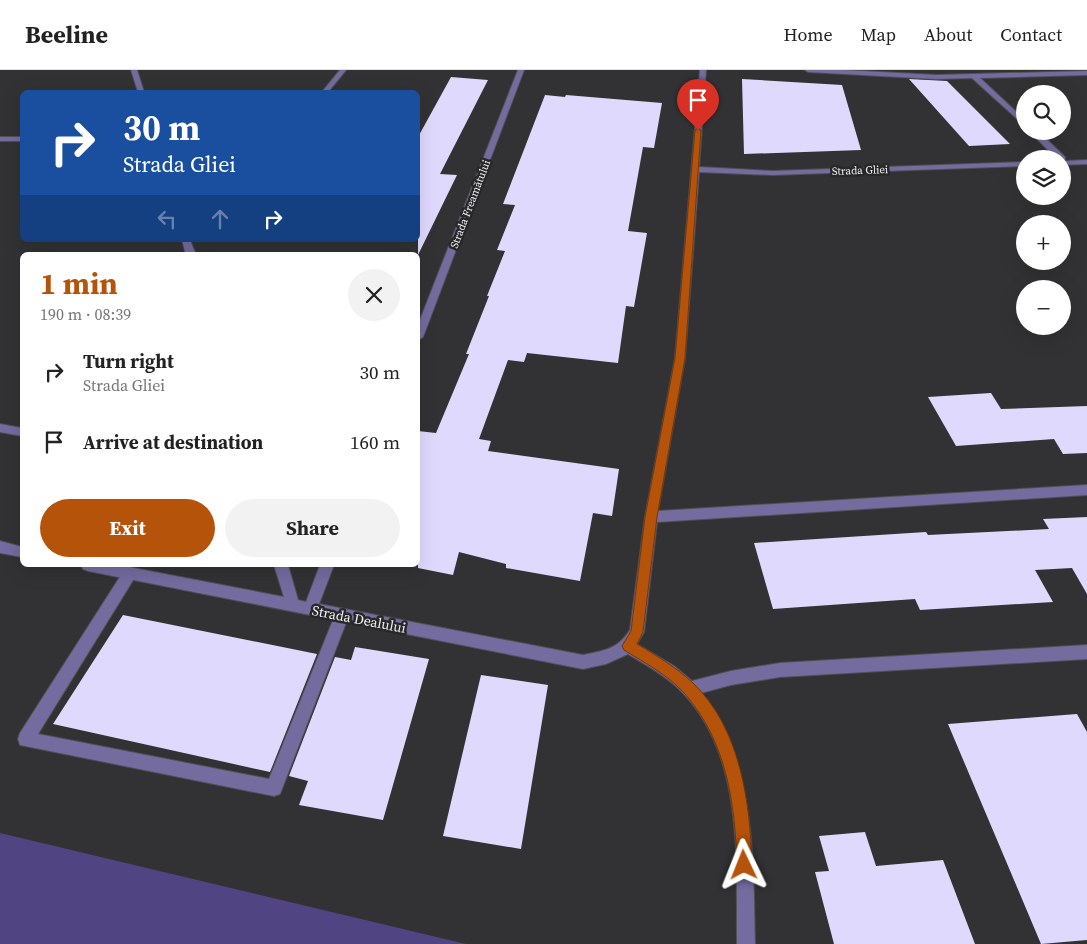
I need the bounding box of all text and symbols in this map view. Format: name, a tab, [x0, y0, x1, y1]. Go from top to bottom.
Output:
text: Beeline	[25, 18, 108, 51]
text: Home	[784, 22, 833, 47]
text: Map	[861, 22, 896, 47]
text: About	[924, 22, 972, 47]
text: Contact	[1000, 22, 1062, 47]
pin	[677, 79, 719, 130]
map controls	[1016, 85, 1071, 335]
button: search	[1016, 85, 1071, 140]
icon: arrive	[684, 86, 712, 114]
text: 30 m	[123, 104, 200, 152]
icon: right	[40, 110, 105, 175]
text: Strada Gliei	[123, 149, 236, 179]
button: layers	[1016, 150, 1071, 205]
street label: Strada Freamătului	[447, 158, 494, 251]
street label: Strada Gliei	[832, 162, 888, 179]
icon: left	[153, 205, 181, 233]
icon: ahead	[206, 205, 234, 233]
icon: right	[259, 205, 287, 233]
button: +	[1016, 215, 1071, 270]
text: 1 min	[40, 263, 118, 304]
button: close	[348, 269, 400, 321]
button: −	[1016, 280, 1071, 335]
text: 190 m · 08:39	[40, 303, 131, 325]
text: Turn right	[83, 348, 174, 374]
icon: right	[40, 358, 68, 386]
text: 30 m	[359, 359, 400, 385]
text: Strada Gliei	[83, 374, 165, 396]
icon: arrive	[40, 428, 68, 456]
text: Arrive at destination	[83, 429, 263, 455]
text: 160 m	[350, 429, 400, 455]
button: Exit	[40, 499, 215, 557]
button: Share	[225, 499, 400, 557]
street label: Strada Dealului	[310, 600, 408, 638]
position arrow	[717, 838, 769, 890]

